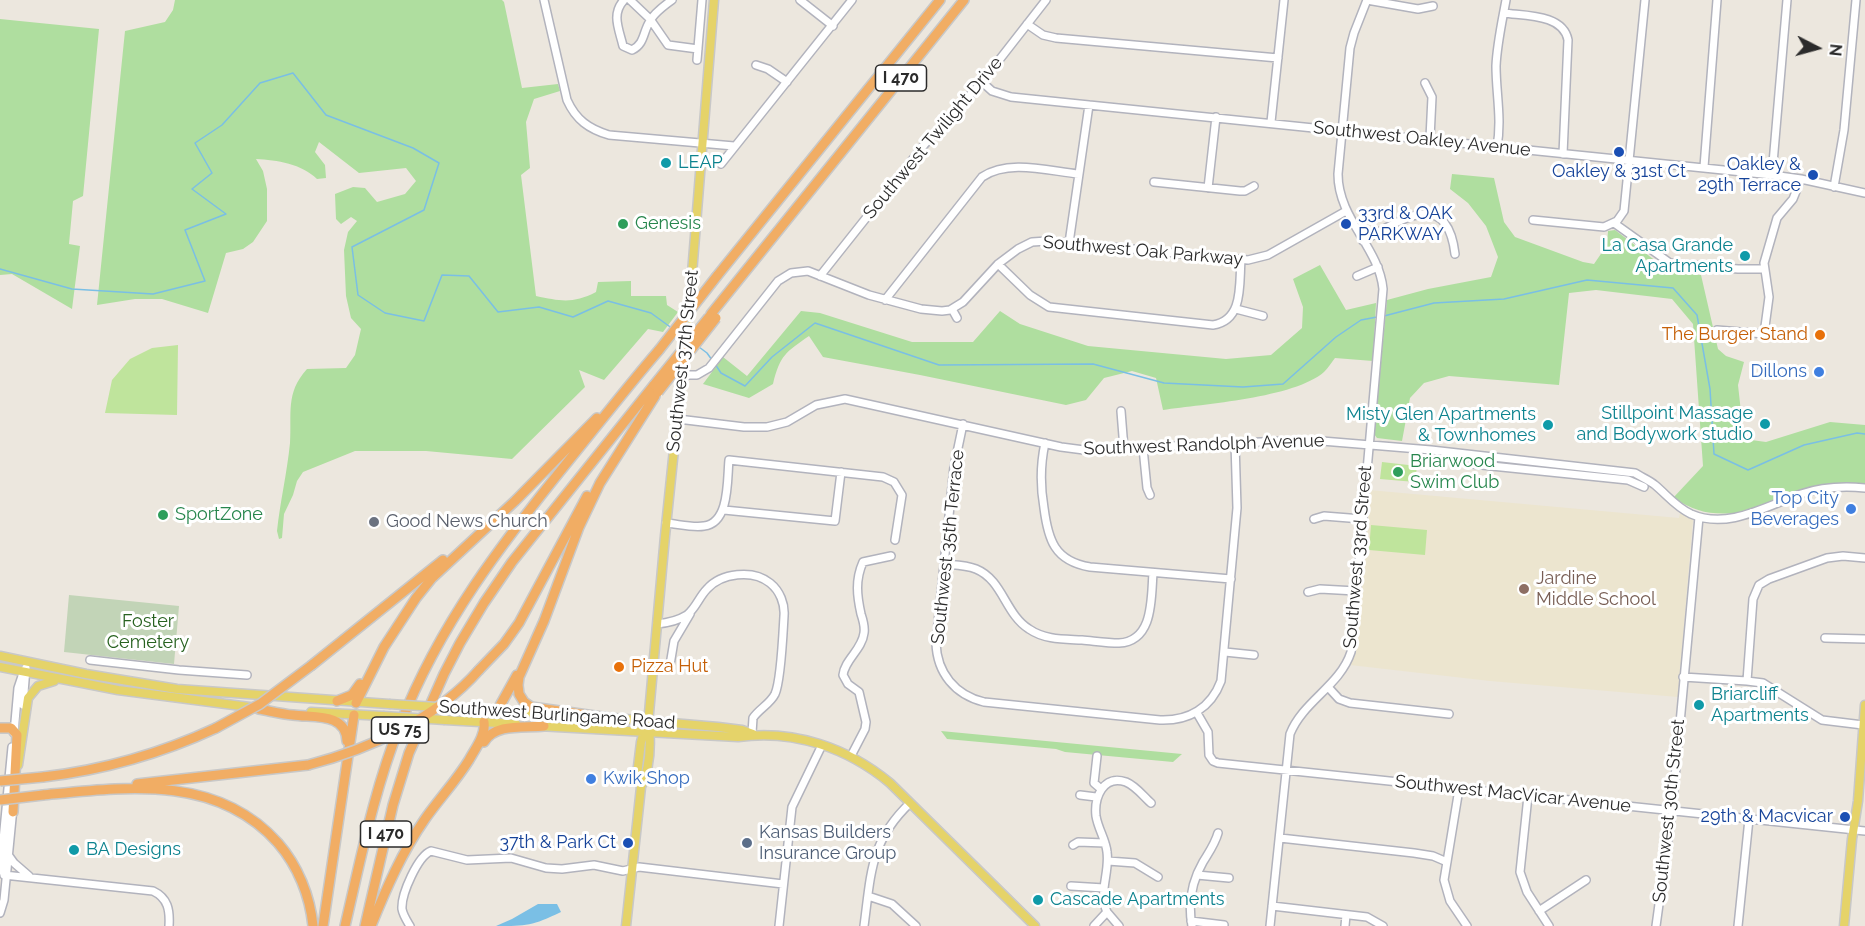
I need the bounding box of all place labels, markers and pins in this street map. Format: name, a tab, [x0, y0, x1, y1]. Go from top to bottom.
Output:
marker: Oakley & 31st Ct	[1612, 145, 1626, 159]
place label: LEAP	[678, 152, 723, 174]
place label: Oakley & 29th Terrace	[1698, 154, 1801, 196]
marker: LEAP	[659, 156, 673, 170]
place label: Oakley & 31st Ct	[1552, 161, 1686, 183]
marker: Oakley & 29th Terrace	[1806, 168, 1820, 182]
place label: 33rd & OAK PARKWAY	[1358, 203, 1452, 246]
place label: Genesis	[635, 213, 701, 235]
marker: Genesis	[616, 217, 630, 231]
marker: 33rd & OAK PARKWAY	[1339, 217, 1353, 231]
place label: La Casa Grande Apartments	[1602, 235, 1733, 278]
marker: La Casa Grande Apartments	[1738, 249, 1752, 263]
place label: The Burger Stand	[1662, 324, 1808, 346]
marker: The Burger Stand	[1813, 328, 1827, 342]
place label: Dillons	[1751, 361, 1807, 383]
marker: Dillons	[1812, 365, 1826, 379]
place label: Stillpoint Massage and Bodywork studio	[1577, 403, 1753, 446]
place label: Misty Glen Apartments & Townhomes	[1346, 404, 1536, 446]
marker: Stillpoint Massage and Bodywork studio	[1758, 417, 1772, 431]
marker: Misty Glen Apartments & Townhomes	[1541, 418, 1555, 432]
place label: Briarwood Swim Club	[1410, 451, 1499, 494]
marker: Briarwood Swim Club	[1391, 465, 1405, 479]
place label: Top City Beverages	[1750, 488, 1839, 530]
marker: Top City Beverages	[1844, 502, 1858, 516]
place label: SportZone	[175, 504, 263, 526]
marker: SportZone	[156, 508, 170, 522]
place label: Good News Church	[386, 511, 548, 533]
marker: Good News Church	[367, 515, 381, 529]
place label: Jardine Middle School	[1536, 568, 1656, 610]
marker: Jardine Middle School	[1517, 582, 1531, 596]
place label: Pizza Hut	[631, 656, 708, 678]
marker: Pizza Hut	[612, 660, 626, 674]
place label: Briarcliff Apartments	[1711, 684, 1809, 726]
marker: Briarcliff Apartments	[1692, 698, 1706, 712]
place label: Kwik Shop	[603, 768, 690, 790]
marker: Kwik Shop	[584, 772, 598, 786]
place label: 29th & Macvicar	[1701, 806, 1833, 828]
marker: 29th & Macvicar	[1838, 810, 1852, 824]
place label: Kansas Builders Insurance Group	[759, 822, 896, 864]
place label: 37th & Park Ct	[499, 832, 616, 854]
marker: 37th & Park Ct	[621, 836, 635, 850]
marker: Kansas Builders Insurance Group	[740, 836, 754, 850]
place label: BA Designs	[86, 839, 181, 861]
marker: BA Designs	[67, 843, 81, 857]
place label: Cascade Apartments	[1050, 889, 1225, 911]
marker: Cascade Apartments	[1031, 893, 1045, 907]

